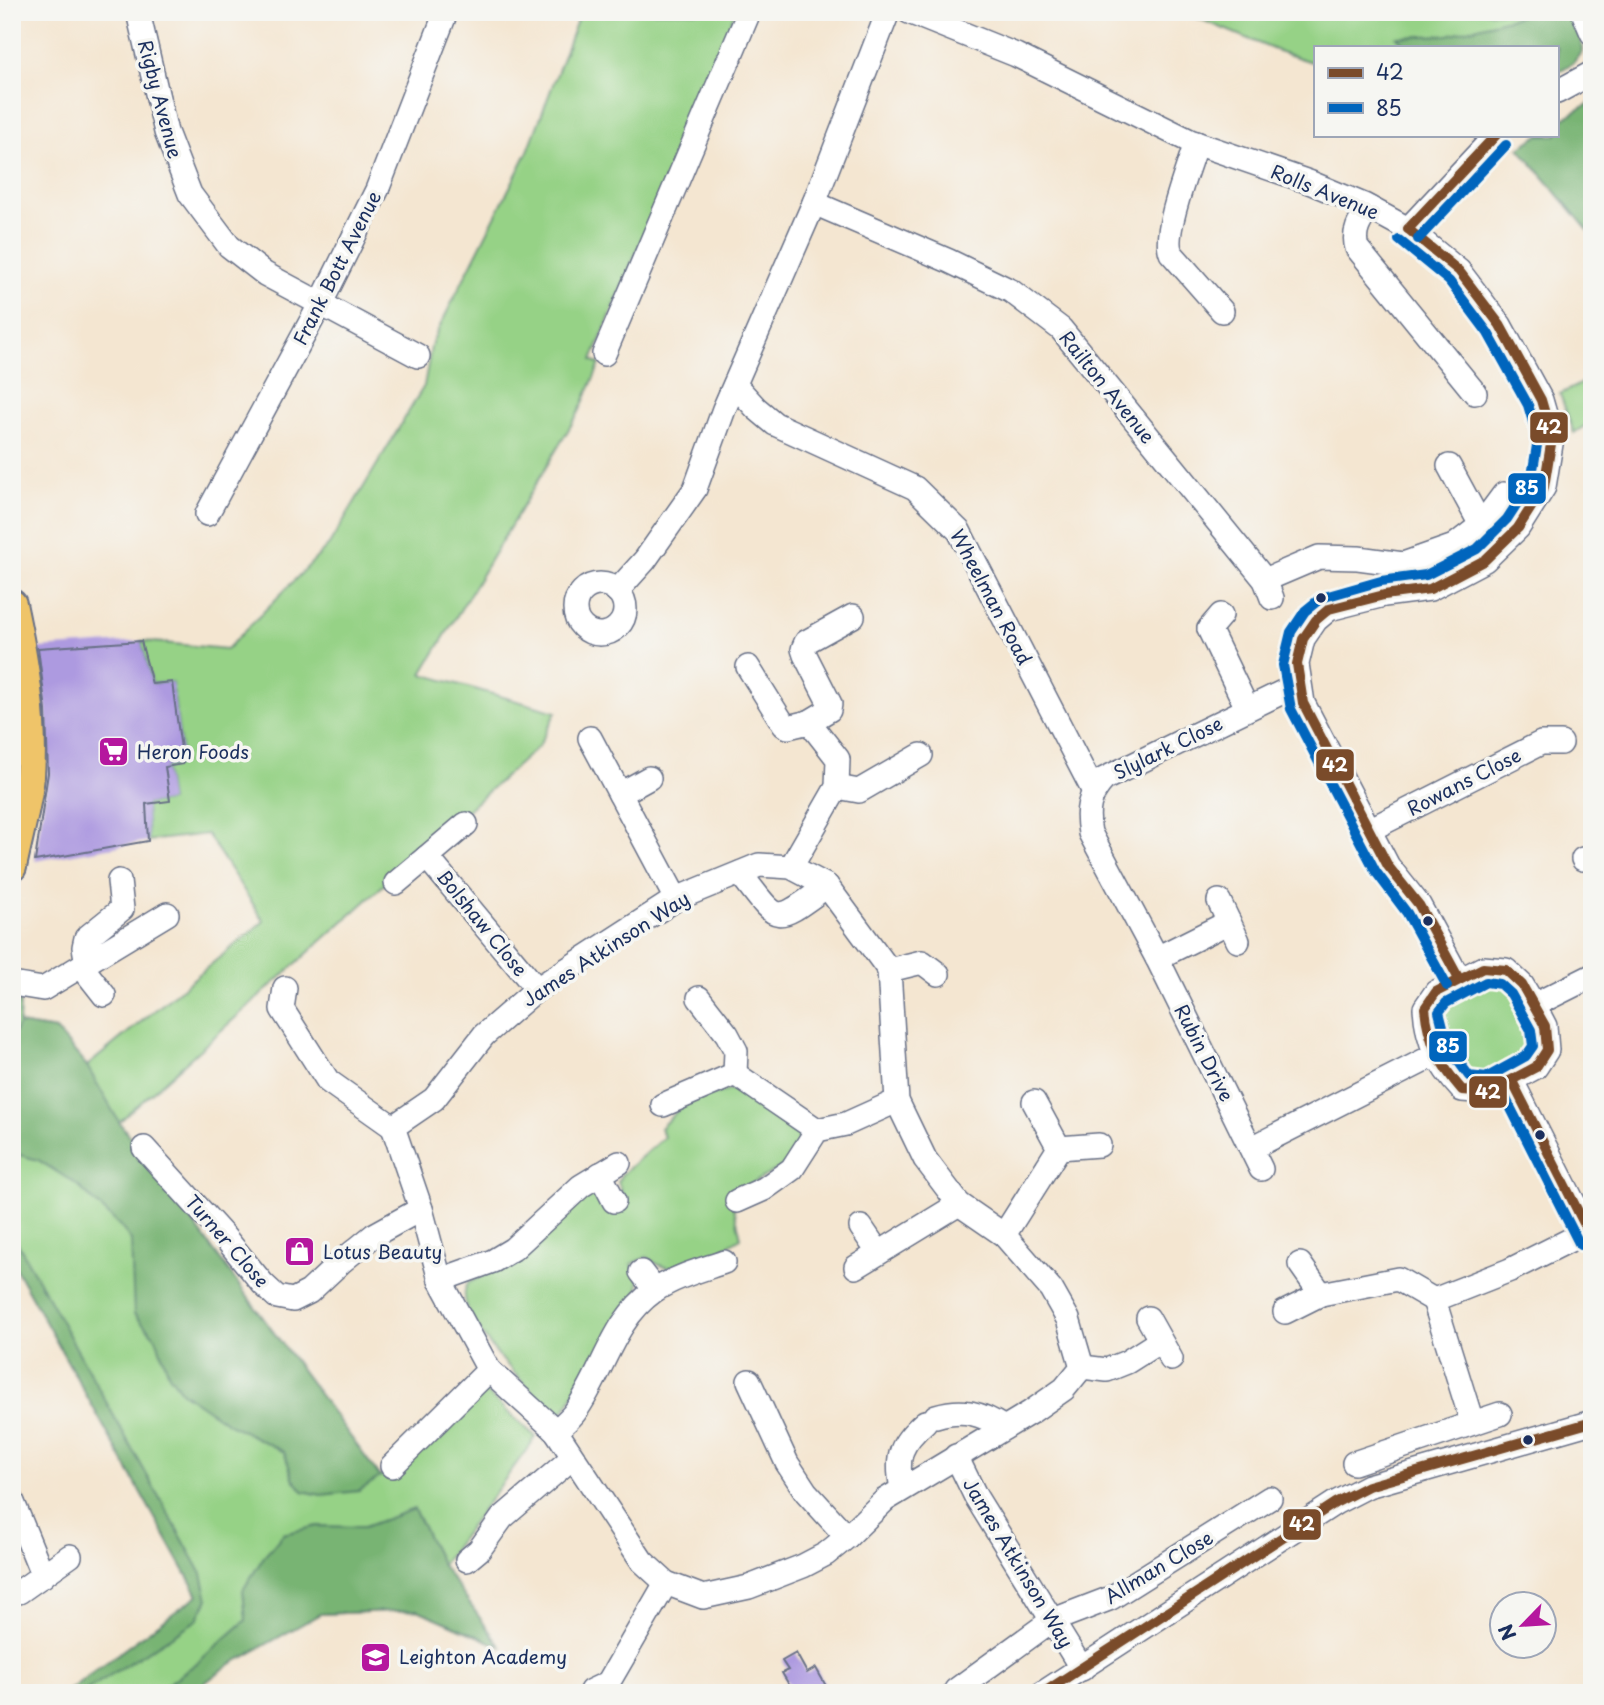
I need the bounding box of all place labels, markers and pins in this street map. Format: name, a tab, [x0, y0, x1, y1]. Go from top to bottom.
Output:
unlabelled marker	[1314, 591, 1328, 605]
supermarket icon: Heron Foods	[97, 735, 131, 769]
place label: Heron Foods	[137, 737, 249, 765]
unlabelled marker	[1421, 914, 1435, 928]
unlabelled marker	[1533, 1128, 1547, 1142]
shop icon: Lotus Beauty	[283, 1235, 317, 1269]
place label: Lotus Beauty	[323, 1237, 442, 1265]
unlabelled marker	[1521, 1433, 1535, 1447]
school or university icon: Leighton Academy	[359, 1640, 393, 1674]
place label: Leighton Academy	[399, 1642, 567, 1670]

